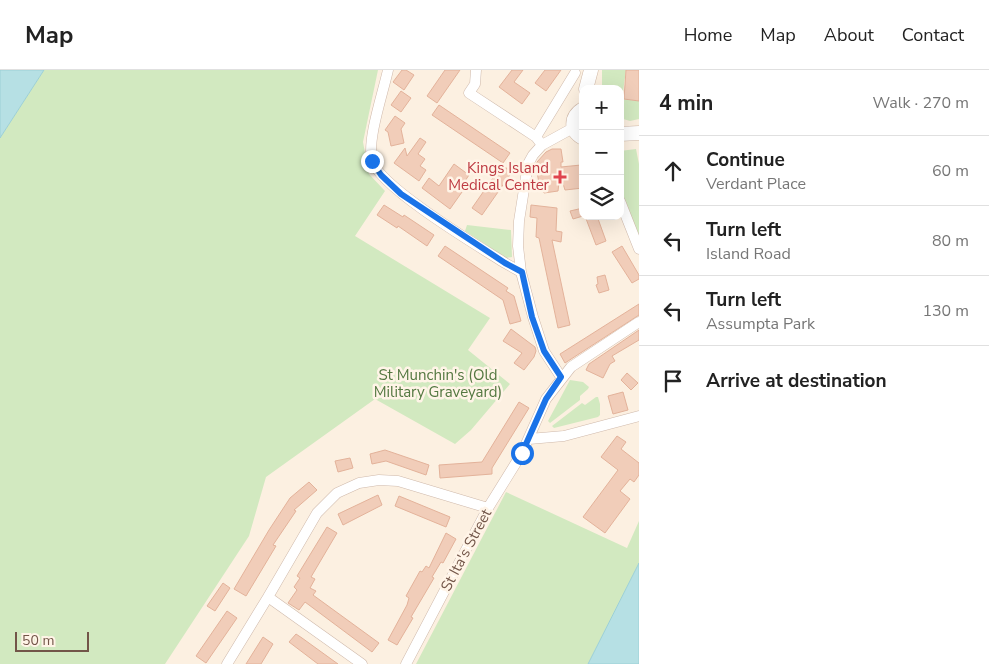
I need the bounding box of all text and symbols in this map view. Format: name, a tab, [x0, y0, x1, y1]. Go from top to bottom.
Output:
text: Map	[25, 19, 73, 51]
text: Home	[684, 23, 732, 47]
text: Map	[760, 23, 796, 47]
text: About	[824, 23, 874, 47]
text: Contact	[902, 23, 964, 47]
map controls	[579, 85, 624, 220]
button: +	[579, 85, 624, 130]
text: 4 min	[659, 89, 713, 117]
text: Walk · 270 m	[873, 92, 969, 114]
button: −	[579, 130, 624, 175]
text: Continue	[706, 147, 785, 173]
route end	[361, 150, 384, 173]
icon: ahead	[659, 157, 687, 185]
place label: Kings Island Medical Center	[448, 158, 550, 195]
text: 60 m	[932, 160, 969, 182]
marker: Kings Island Medical Center	[553, 170, 567, 184]
text: Verdant Place	[706, 173, 806, 195]
button: layers	[579, 175, 624, 220]
text: Turn left	[706, 217, 781, 243]
icon: left	[659, 227, 687, 255]
text: 80 m	[932, 230, 969, 252]
text: Island Road	[706, 243, 791, 265]
text: Turn left	[706, 287, 781, 313]
icon: left	[659, 297, 687, 325]
text: 130 m	[922, 300, 969, 322]
text: Assumpta Park	[706, 313, 815, 335]
park label: St Munchin's (Old Military Graveyard)	[374, 365, 502, 402]
icon: arrive	[659, 367, 687, 395]
text: Arrive at destination	[706, 368, 887, 394]
route start	[511, 442, 534, 465]
street label: St Ita's Street	[436, 505, 496, 595]
scale bar	[15, 629, 89, 652]
text: 50 m	[22, 631, 54, 650]

